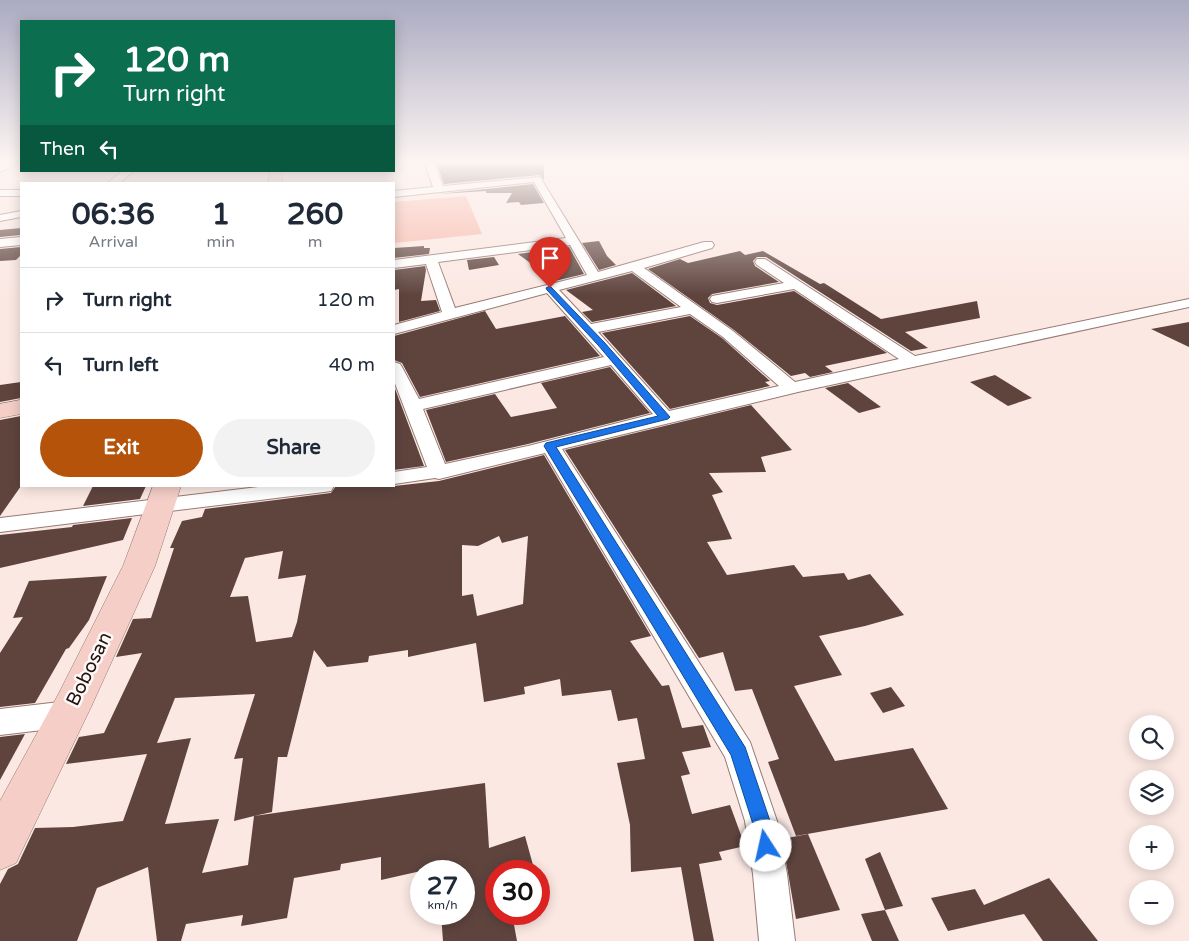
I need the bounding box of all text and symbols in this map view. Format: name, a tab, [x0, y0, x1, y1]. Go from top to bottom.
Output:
text: 120 m	[123, 39, 230, 81]
icon: right	[40, 40, 105, 105]
text: Turn right	[123, 81, 225, 107]
icon: left	[95, 135, 123, 163]
text: Then	[40, 138, 85, 160]
text: 06:36	[72, 196, 155, 233]
text: 1	[211, 196, 230, 233]
text: 260	[287, 196, 343, 233]
text: Arrival	[89, 232, 138, 252]
text: min	[207, 232, 235, 252]
text: m	[308, 232, 322, 252]
pin	[529, 237, 571, 288]
icon: arrive	[536, 244, 564, 272]
icon: right	[40, 286, 68, 314]
text: Turn right	[83, 289, 171, 311]
text: 120 m	[317, 289, 375, 311]
icon: left	[40, 351, 68, 379]
text: Turn left	[83, 354, 159, 376]
text: 40 m	[329, 354, 375, 376]
button: Exit	[40, 419, 203, 477]
button: Share	[213, 419, 375, 477]
street label: Bobosan	[62, 628, 116, 710]
map controls	[1129, 715, 1174, 925]
button: search	[1129, 715, 1174, 760]
button: layers	[1129, 770, 1174, 815]
position arrow	[739, 819, 791, 871]
button: +	[1129, 825, 1174, 870]
speed limit sign: 30	[485, 860, 550, 925]
text: 27	[427, 871, 458, 901]
button: −	[1129, 880, 1174, 925]
text: km/h	[427, 898, 458, 912]

